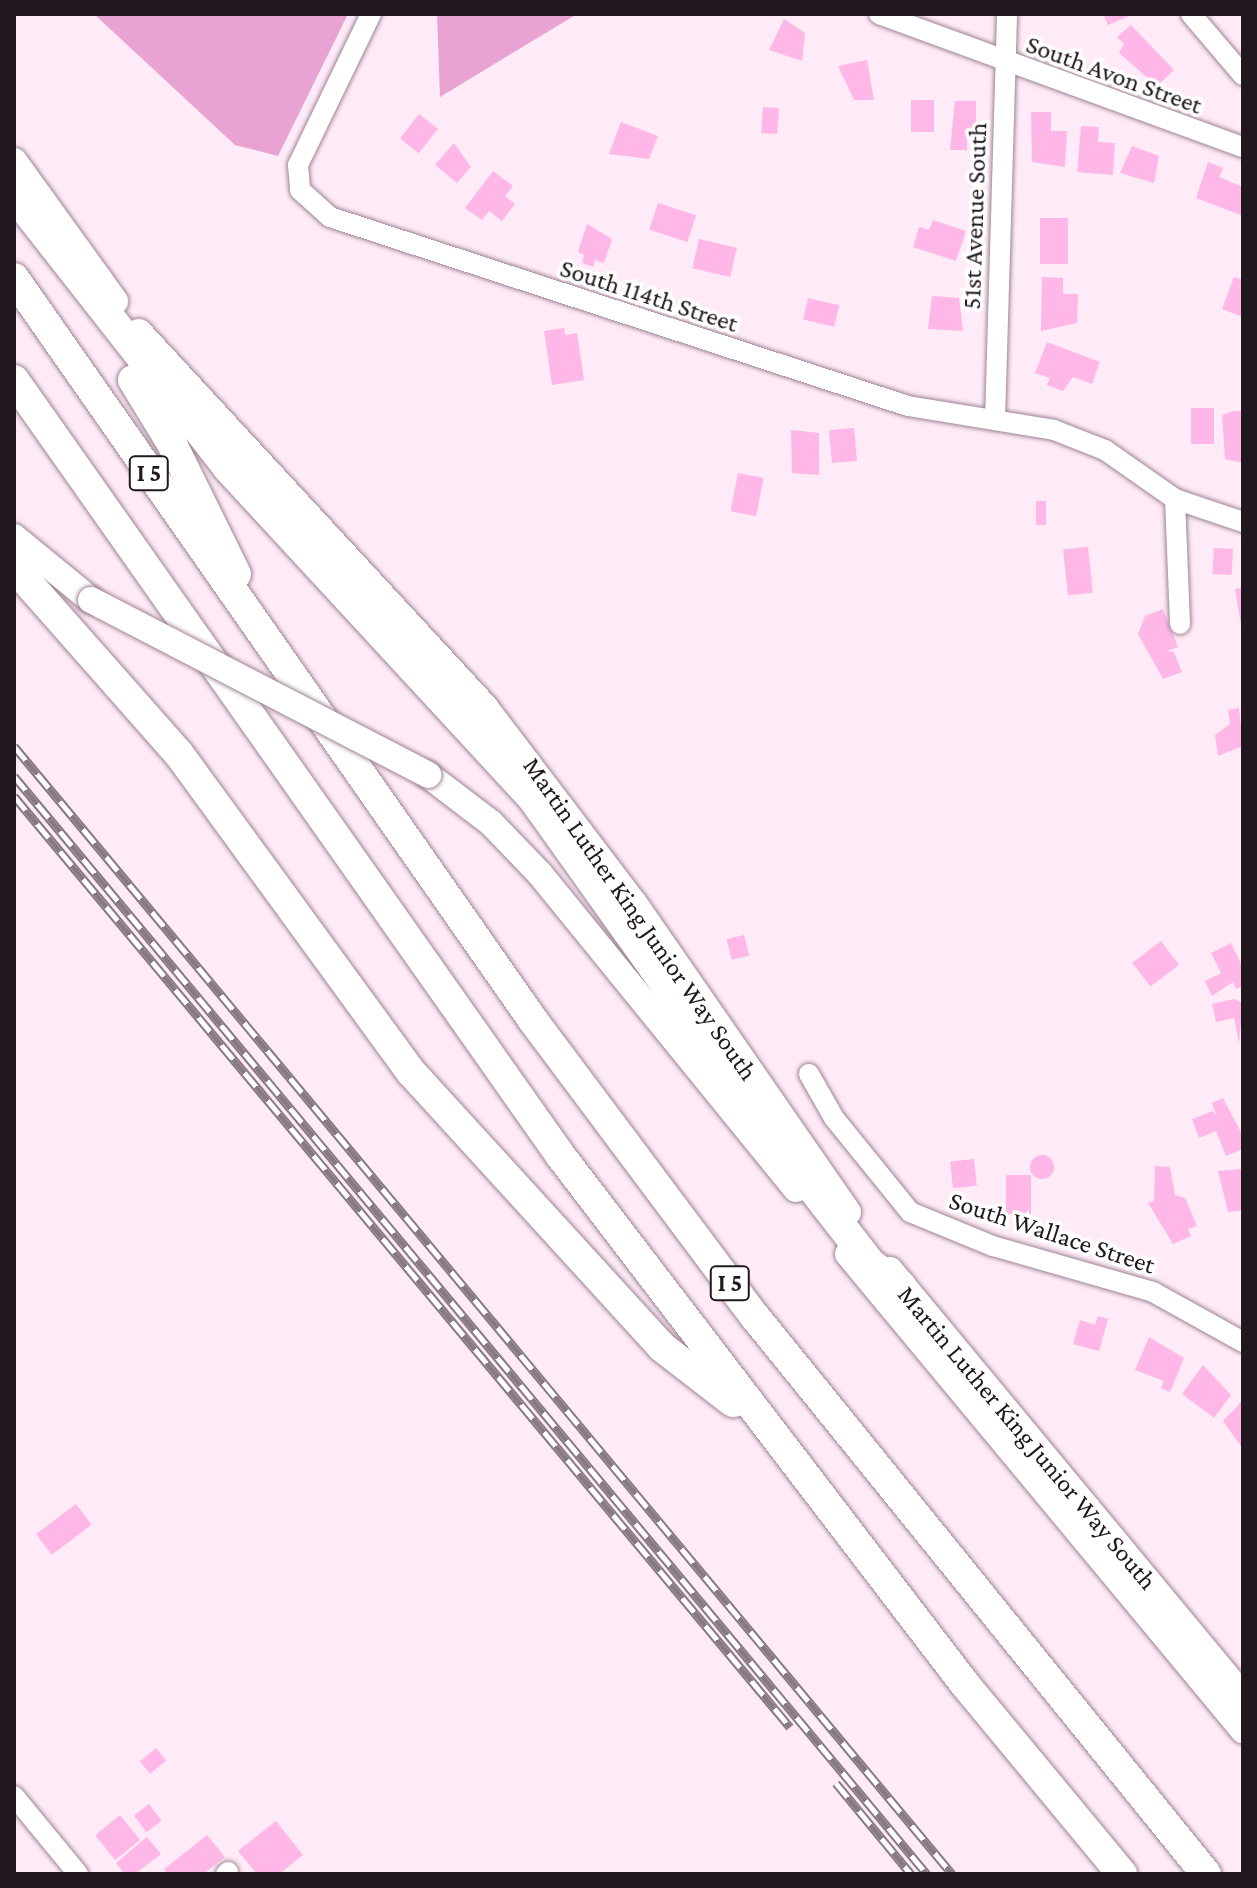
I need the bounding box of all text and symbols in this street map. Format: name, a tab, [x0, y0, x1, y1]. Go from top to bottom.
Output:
street label: South Avon Street	[1022, 29, 1206, 121]
street label: 51st Avenue South	[956, 122, 994, 310]
street label: South 114th Street	[556, 253, 742, 339]
road number: I 5	[127, 453, 171, 493]
street label: Martin Luther King Junior Way South	[516, 751, 764, 1087]
street label: South Wallace Street	[945, 1185, 1159, 1281]
road number: I 5	[708, 1263, 752, 1303]
street label: Martin Luther King Junior Way South	[891, 1280, 1163, 1596]

